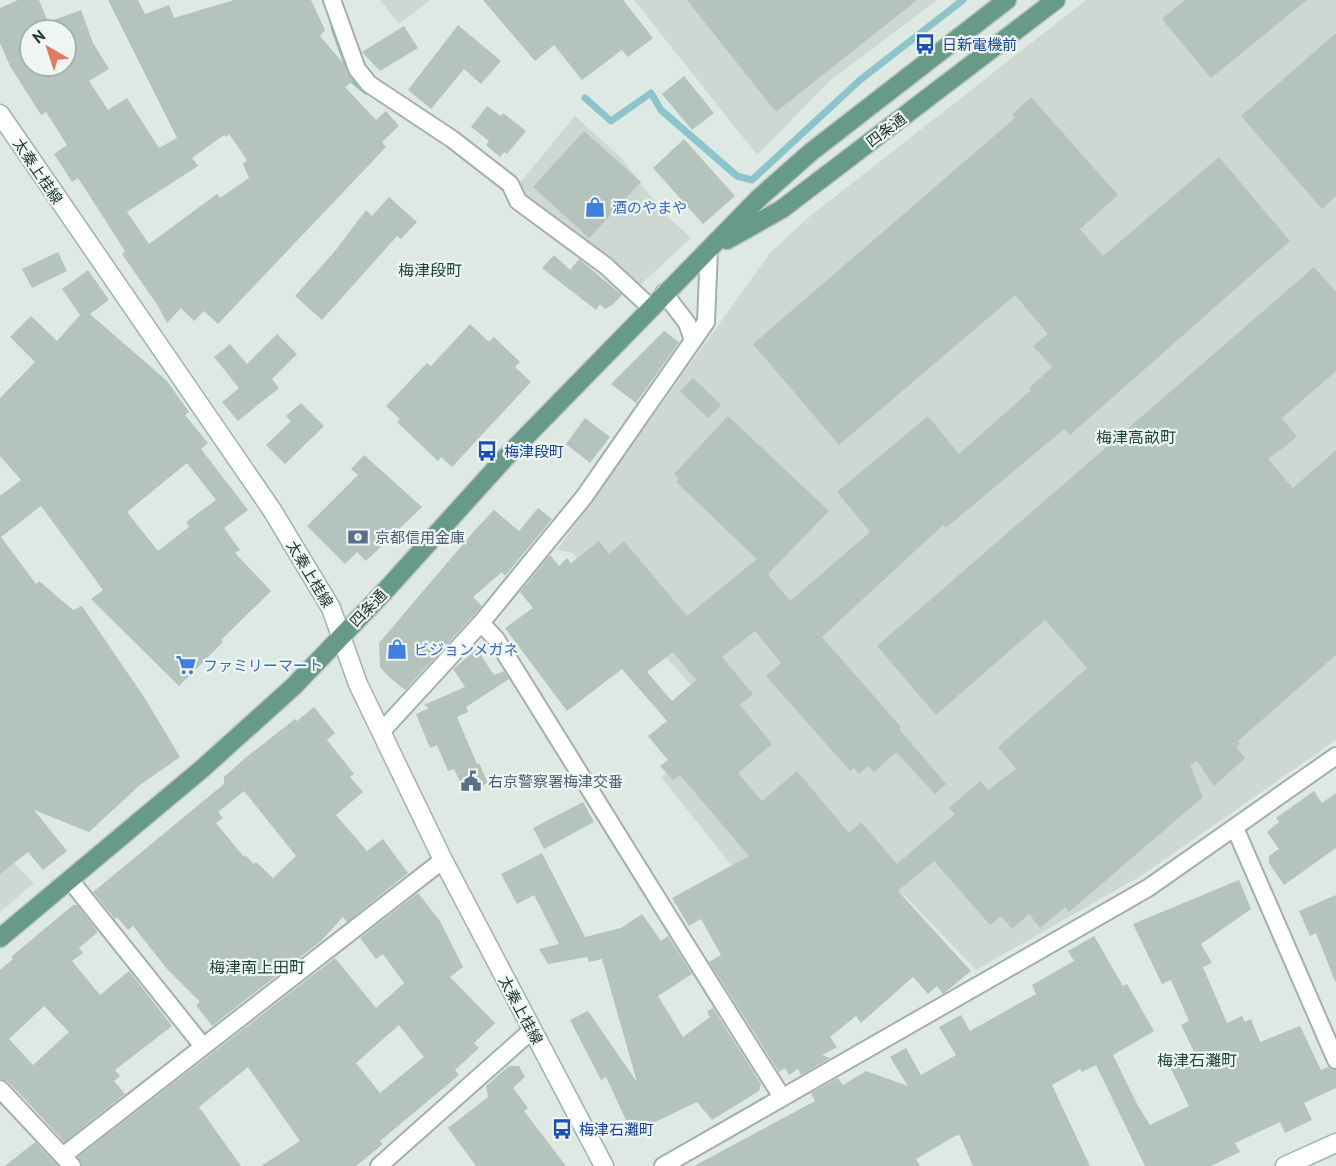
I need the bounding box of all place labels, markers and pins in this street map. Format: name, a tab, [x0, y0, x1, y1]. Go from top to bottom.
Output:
bus stop icon: 日新電機前	[913, 32, 937, 56]
place label: 日新電機前	[942, 35, 1017, 54]
shop icon: 酒のやまや	[583, 195, 607, 219]
place label: 酒のやまや	[612, 198, 687, 217]
bus stop icon: 梅津段町	[475, 439, 499, 463]
place label: 梅津段町	[504, 442, 564, 461]
bank icon: 京都信用金庫	[346, 525, 370, 549]
place label: 京都信用金庫	[375, 528, 465, 547]
shop icon: ビジョンメガネ	[385, 637, 409, 661]
place label: ビジョンメガネ	[414, 640, 519, 659]
supermarket icon: ファミリーマート	[174, 653, 198, 677]
place label: ファミリーマート	[203, 656, 323, 675]
public building icon: 右京警察署梅津交番	[459, 769, 483, 793]
place label: 右京警察署梅津交番	[488, 772, 623, 791]
bus stop icon: 梅津石灘町	[550, 1117, 574, 1141]
place label: 梅津石灘町	[579, 1120, 654, 1139]

